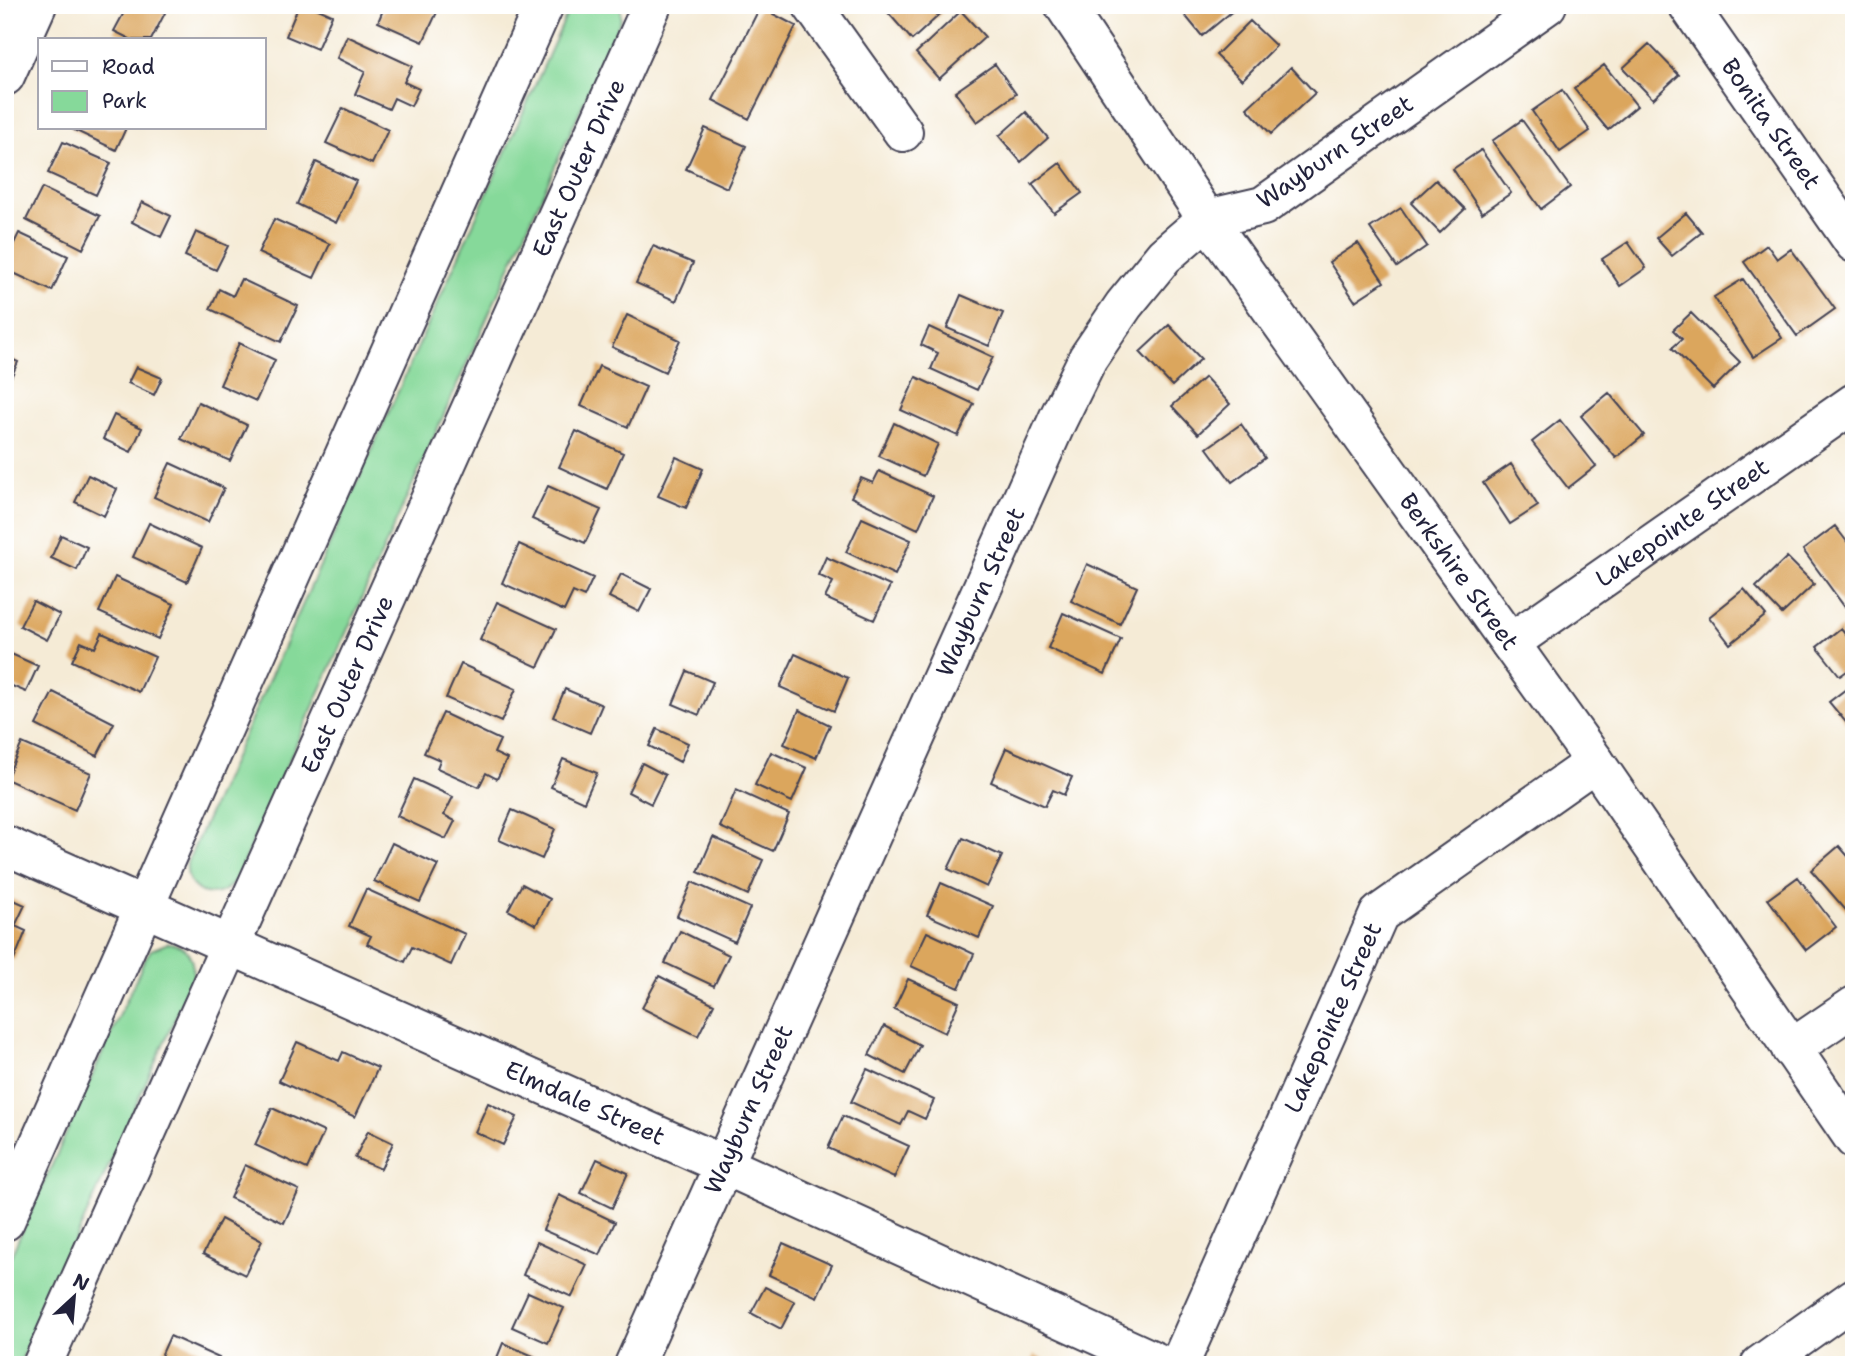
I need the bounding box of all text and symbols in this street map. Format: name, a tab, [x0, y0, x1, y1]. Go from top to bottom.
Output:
legend	[38, 38, 266, 130]
street label: Bonita Street	[1714, 52, 1828, 196]
text: Road	[102, 53, 155, 81]
street label: East Outer Drive	[525, 74, 633, 262]
text: Park	[102, 87, 147, 115]
street label: Wayburn Street	[1251, 88, 1419, 216]
street label: Lakepointe Street	[1589, 451, 1776, 595]
street label: Berkshire Street	[1392, 487, 1526, 657]
street label: Wayburn Street	[929, 502, 1032, 682]
street label: East Outer Drive	[293, 590, 401, 778]
street label: Lakepointe Street	[1277, 917, 1389, 1118]
street label: Wayburn Street	[697, 1020, 800, 1199]
street label: Elmdale Street	[500, 1054, 670, 1153]
north arrow	[38, 1262, 108, 1332]
text: N	[69, 1268, 93, 1297]

